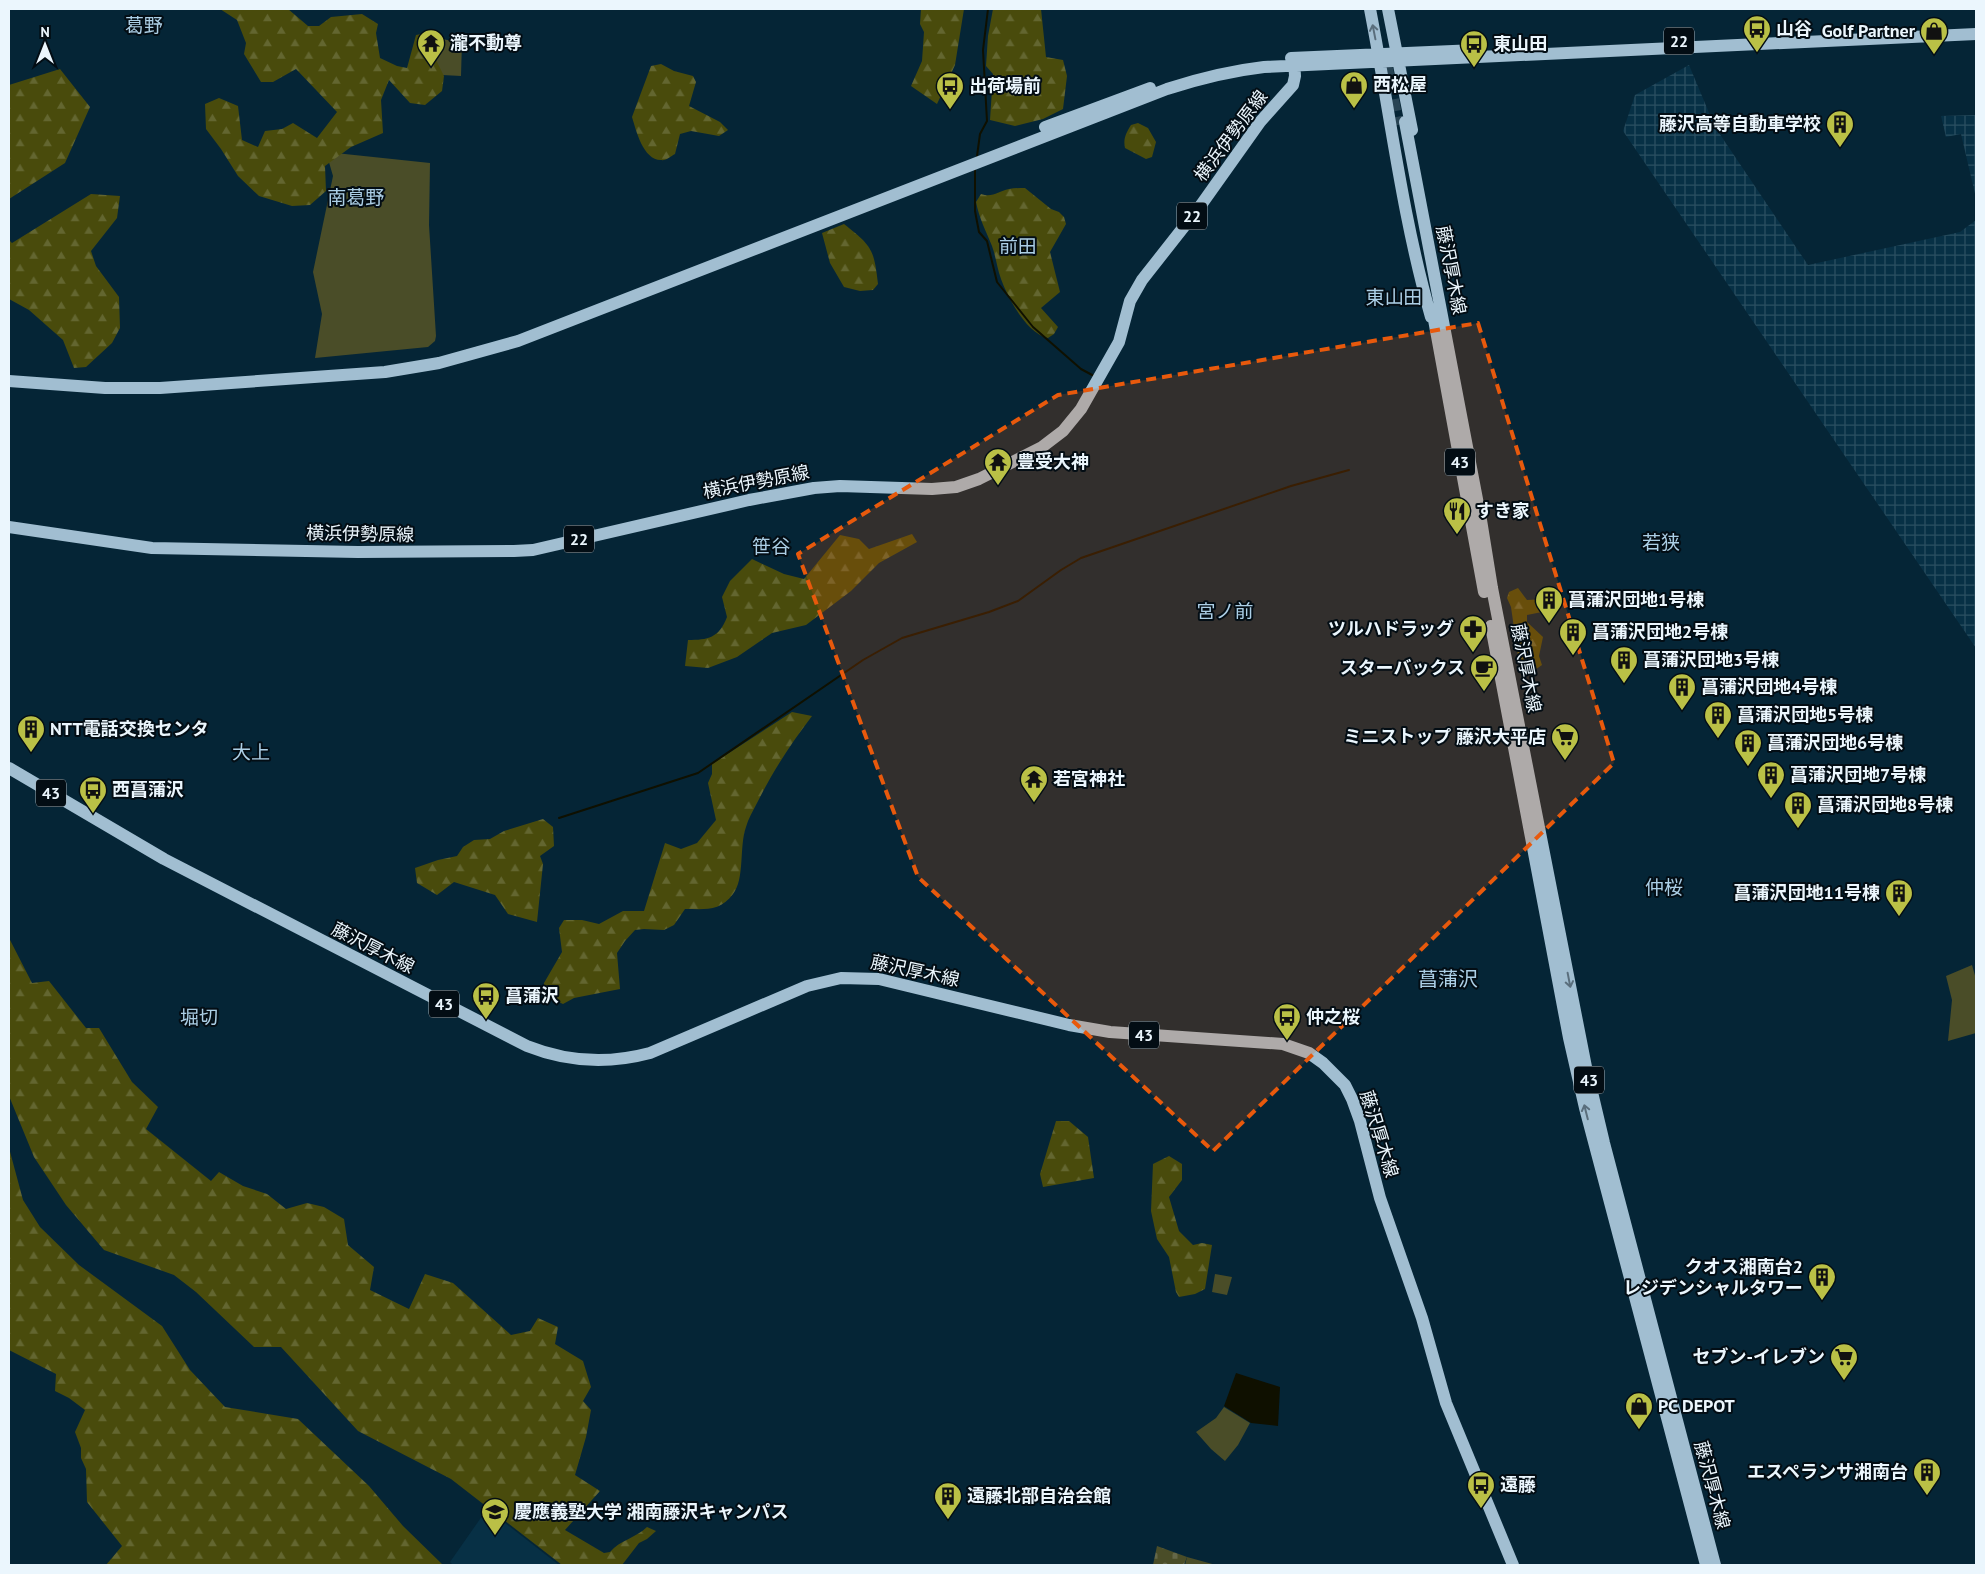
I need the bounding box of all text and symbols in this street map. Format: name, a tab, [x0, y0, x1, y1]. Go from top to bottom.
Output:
district label: 葛野	[125, 13, 163, 37]
bus stop icon: 山谷	[1742, 14, 1772, 53]
shop icon: Golf Partner	[1919, 16, 1949, 55]
place label: 山谷	[1776, 17, 1812, 40]
place label: Golf Partner	[1822, 19, 1916, 42]
north arrow	[20, 20, 70, 70]
text: N	[40, 23, 50, 41]
one-way arrow	[1369, 24, 1378, 40]
road number: 22	[1664, 27, 1694, 54]
temple icon: 瀧不動尊	[416, 28, 446, 67]
bus stop icon: 東山田	[1459, 29, 1489, 68]
place label: 瀧不動尊	[450, 31, 522, 54]
place label: 東山田	[1493, 32, 1547, 55]
shop icon: 西松屋	[1339, 70, 1369, 109]
bus stop icon: 出荷場前	[935, 71, 965, 110]
place label: 西松屋	[1373, 73, 1427, 96]
place label: 出荷場前	[969, 74, 1041, 97]
street label: 横浜伊勢原線	[1189, 86, 1272, 186]
building icon: 藤沢高等自動車学校	[1825, 109, 1855, 148]
place label: 藤沢高等自動車学校	[1659, 112, 1821, 135]
district label: 南葛野	[327, 185, 385, 209]
road number: 22	[1177, 202, 1207, 230]
street label: 藤沢厚木線	[1432, 224, 1471, 316]
district label: 前田	[999, 234, 1037, 258]
district label: 東山田	[1365, 285, 1423, 309]
temple icon: 豊受大神	[983, 447, 1013, 486]
road number: 43	[1445, 448, 1475, 476]
place label: 豊受大神	[1017, 450, 1089, 473]
street label: 横浜伊勢原線	[701, 460, 811, 503]
restaurant icon: すき家	[1442, 496, 1472, 535]
place label: すき家	[1476, 499, 1530, 522]
street label: 横浜伊勢原線	[306, 521, 414, 546]
road number: 22	[564, 526, 594, 552]
district label: 若狭	[1642, 530, 1680, 554]
district label: 笹谷	[752, 534, 790, 558]
building icon: 菖蒲沢団地1号棟	[1534, 585, 1564, 624]
place label: 菖蒲沢団地1号棟	[1568, 588, 1704, 611]
district label: 宮ノ前	[1196, 599, 1254, 623]
pharmacy icon: ツルハドラッグ	[1458, 614, 1488, 653]
place label: ツルハドラッグ	[1328, 617, 1454, 640]
building icon: 菖蒲沢団地2号棟	[1558, 617, 1588, 656]
place label: 菖蒲沢団地2号棟	[1592, 620, 1728, 643]
street label: 藤沢厚木線	[1507, 622, 1546, 714]
building icon: 菖蒲沢団地3号棟	[1609, 645, 1639, 684]
place label: 菖蒲沢団地3号棟	[1643, 648, 1779, 671]
cafe icon: スターバックス	[1469, 653, 1499, 692]
place label: スターバックス	[1340, 656, 1465, 679]
building icon: 菖蒲沢団地4号棟	[1667, 672, 1697, 711]
place label: 菖蒲沢団地4号棟	[1701, 675, 1837, 698]
building icon: 菖蒲沢団地5号棟	[1703, 700, 1733, 739]
place label: 菖蒲沢団地5号棟	[1737, 703, 1873, 726]
building icon: NTT電話交換センタ	[16, 714, 46, 753]
place label: NTT電話交換センタ	[50, 717, 209, 740]
supermarket icon: ミニストップ 藤沢大平店	[1550, 722, 1580, 761]
place label: ミニストップ 藤沢大平店	[1343, 725, 1546, 748]
building icon: 菖蒲沢団地6号棟	[1733, 728, 1763, 767]
place label: 菖蒲沢団地6号棟	[1767, 731, 1903, 754]
district label: 大上	[232, 740, 270, 764]
building icon: 菖蒲沢団地7号棟	[1756, 760, 1786, 799]
place label: 菖蒲沢団地7号棟	[1790, 763, 1926, 786]
temple icon: 若宮神社	[1019, 764, 1049, 803]
place label: 若宮神社	[1053, 767, 1125, 790]
bus stop icon: 西菖蒲沢	[78, 775, 108, 814]
place label: 西菖蒲沢	[112, 778, 184, 801]
road number: 43	[36, 780, 66, 806]
building icon: 菖蒲沢団地8号棟	[1783, 790, 1813, 829]
place label: 菖蒲沢団地8号棟	[1817, 793, 1953, 816]
district label: 仲桜	[1645, 875, 1683, 899]
building icon: 菖蒲沢団地11号棟	[1884, 878, 1914, 917]
place label: 菖蒲沢団地11号棟	[1734, 881, 1880, 904]
street label: 藤沢厚木線	[328, 917, 419, 978]
street label: 藤沢厚木線	[869, 950, 962, 991]
district label: 菖蒲沢	[1418, 966, 1478, 992]
one-way arrow	[1565, 971, 1574, 987]
bus stop icon: 菖蒲沢	[471, 981, 501, 1020]
place label: 菖蒲沢	[505, 984, 559, 1007]
road number: 43	[429, 991, 459, 1018]
bus stop icon: 仲之桜	[1272, 1002, 1302, 1041]
district label: 堀切	[180, 1005, 218, 1029]
place label: 仲之桜	[1306, 1005, 1360, 1028]
road number: 43	[1129, 1022, 1159, 1048]
road number: 43	[1574, 1066, 1604, 1094]
street label: 藤沢厚木線	[1355, 1087, 1404, 1180]
one-way arrow	[1581, 1105, 1590, 1121]
place label: クオス湘南台2 レジデンシャルタワー	[1623, 1255, 1803, 1299]
building icon: クオス湘南台2 レジデンシャルタワー	[1807, 1262, 1837, 1301]
supermarket icon: セブン-イレブン	[1829, 1342, 1859, 1381]
place label: セブン-イレブン	[1693, 1345, 1825, 1368]
shop icon: PC DEPOT	[1624, 1391, 1654, 1430]
place label: PC DEPOT	[1658, 1394, 1735, 1417]
street label: 藤沢厚木線	[1690, 1438, 1735, 1531]
building icon: エスペランサ湘南台	[1912, 1457, 1942, 1496]
place label: エスペランサ湘南台	[1747, 1460, 1908, 1483]
bus stop icon: 遠藤	[1466, 1470, 1496, 1509]
place label: 遠藤	[1500, 1473, 1536, 1496]
building icon: 遠藤北部自治会館	[933, 1481, 963, 1520]
place label: 遠藤北部自治会館	[967, 1484, 1111, 1507]
school or university icon: 慶應義塾大学 湘南藤沢キャンパス	[480, 1497, 510, 1536]
place label: 慶應義塾大学 湘南藤沢キャンパス	[514, 1500, 789, 1523]

